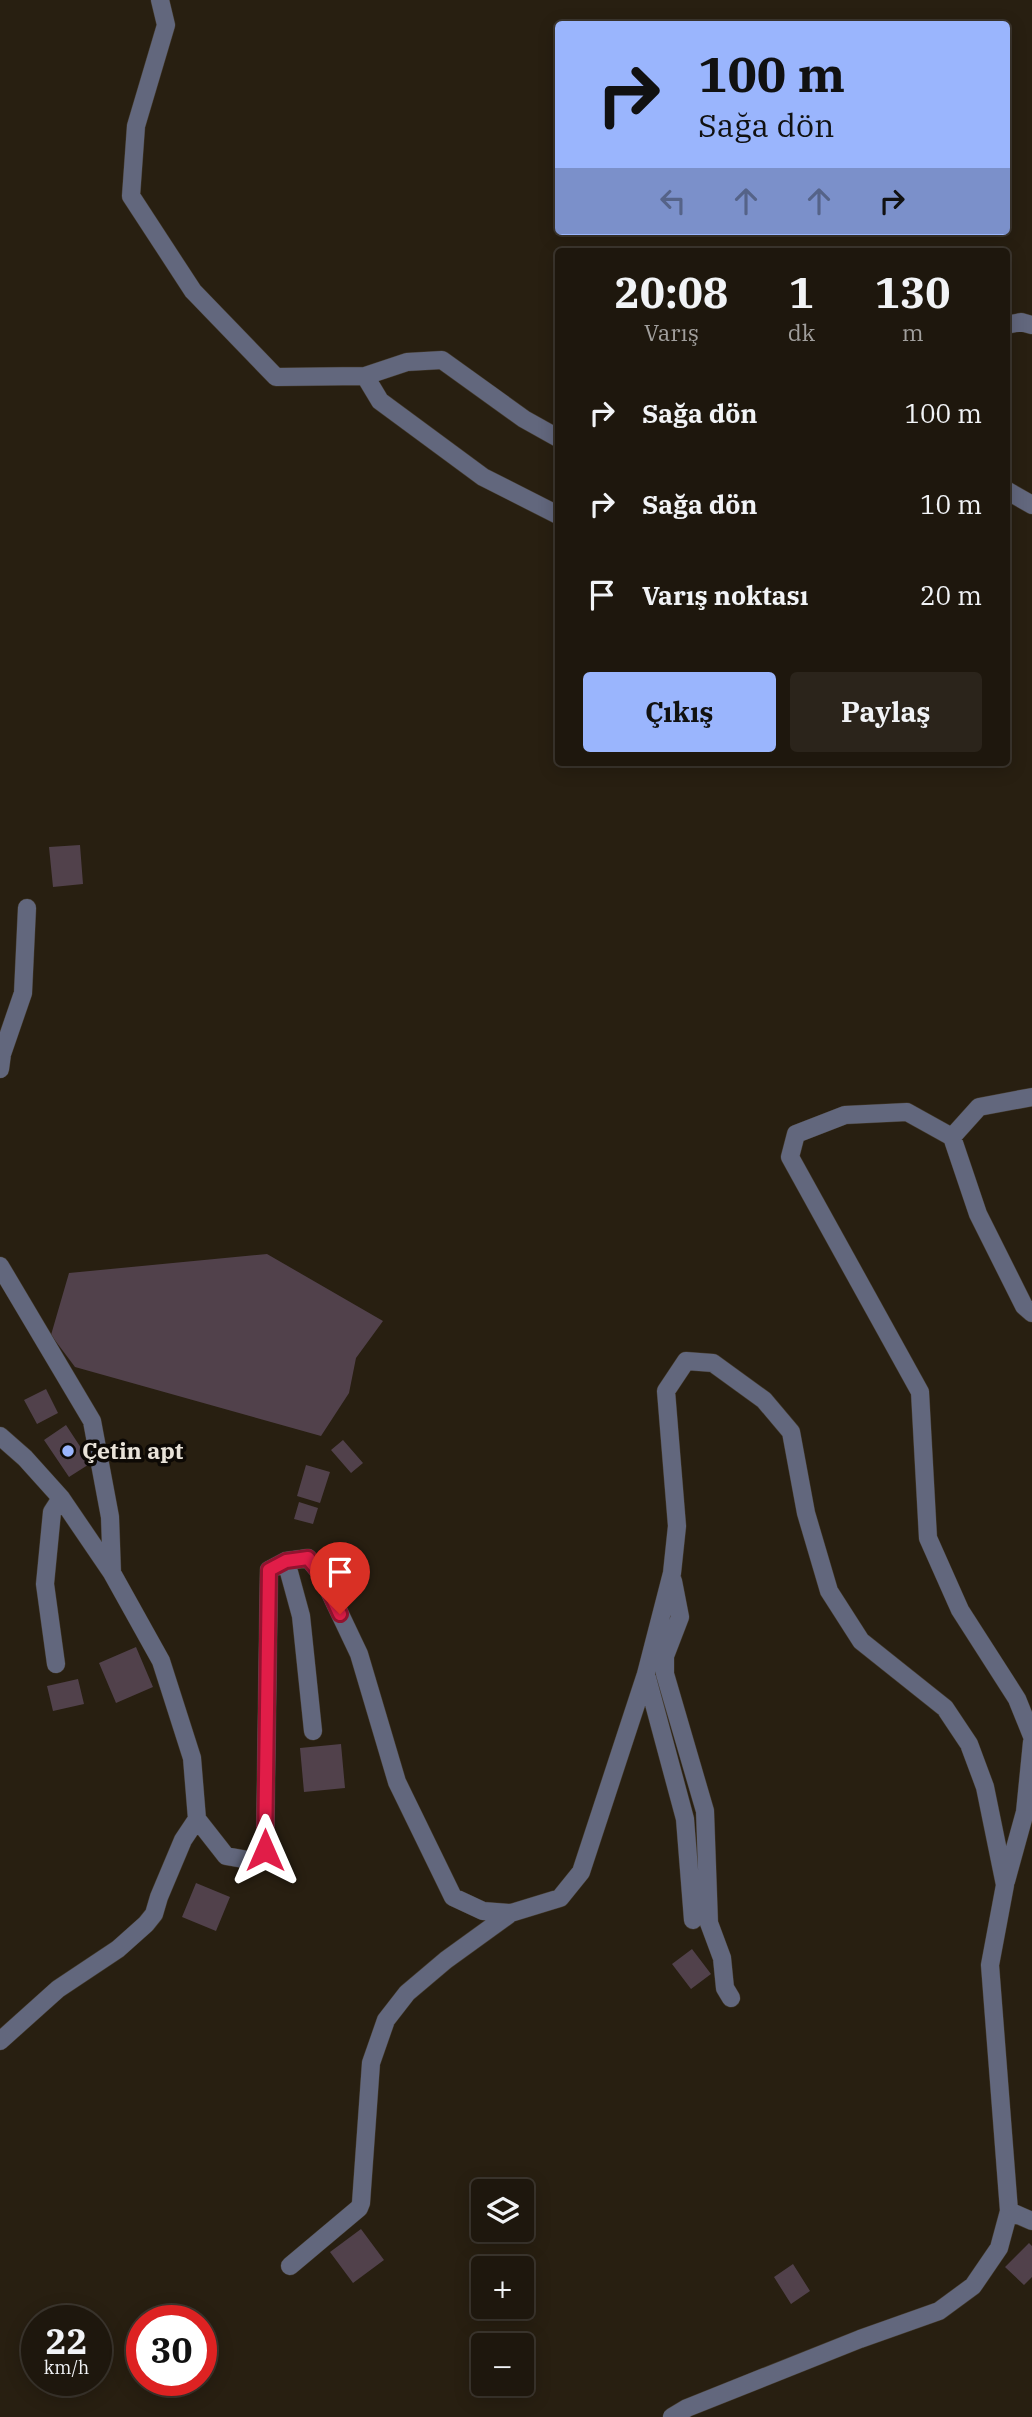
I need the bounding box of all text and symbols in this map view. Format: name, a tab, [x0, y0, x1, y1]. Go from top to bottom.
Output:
text: 100 m	[698, 42, 845, 105]
icon: right	[583, 49, 674, 140]
text: Sağa dön	[698, 104, 834, 146]
icon: left	[654, 182, 692, 220]
icon: ahead	[727, 182, 765, 220]
icon: ahead	[800, 182, 838, 220]
icon: right	[873, 182, 911, 220]
text: 20:08	[615, 265, 728, 320]
text: 1	[789, 265, 814, 320]
text: 130	[875, 265, 950, 320]
text: Varış	[644, 317, 699, 347]
text: dk	[788, 317, 815, 347]
text: m	[902, 317, 924, 347]
icon: right	[583, 394, 621, 432]
text: Sağa dön	[642, 396, 758, 430]
text: 100 m	[904, 396, 982, 430]
icon: right	[583, 485, 621, 523]
text: Sağa dön	[642, 487, 758, 521]
text: 10 m	[920, 487, 982, 521]
icon: arrive	[583, 576, 621, 614]
text: Varış noktası	[642, 578, 808, 612]
text: 20 m	[920, 578, 982, 612]
button: Çıkış	[583, 672, 776, 752]
button: Paylaş	[790, 672, 982, 752]
place label: Çetin apt	[82, 1435, 184, 1465]
marker: Çetin apt	[60, 1443, 76, 1459]
pin	[310, 1542, 370, 1614]
icon: arrive	[321, 1553, 359, 1591]
position arrow	[228, 1813, 302, 1887]
map controls	[471, 2179, 534, 2396]
button: layers	[471, 2179, 534, 2242]
button: +	[471, 2256, 534, 2319]
speed limit sign: 30	[126, 2305, 217, 2396]
text: 22	[45, 2318, 88, 2364]
button: −	[471, 2333, 534, 2396]
text: km/h	[44, 2356, 89, 2379]

